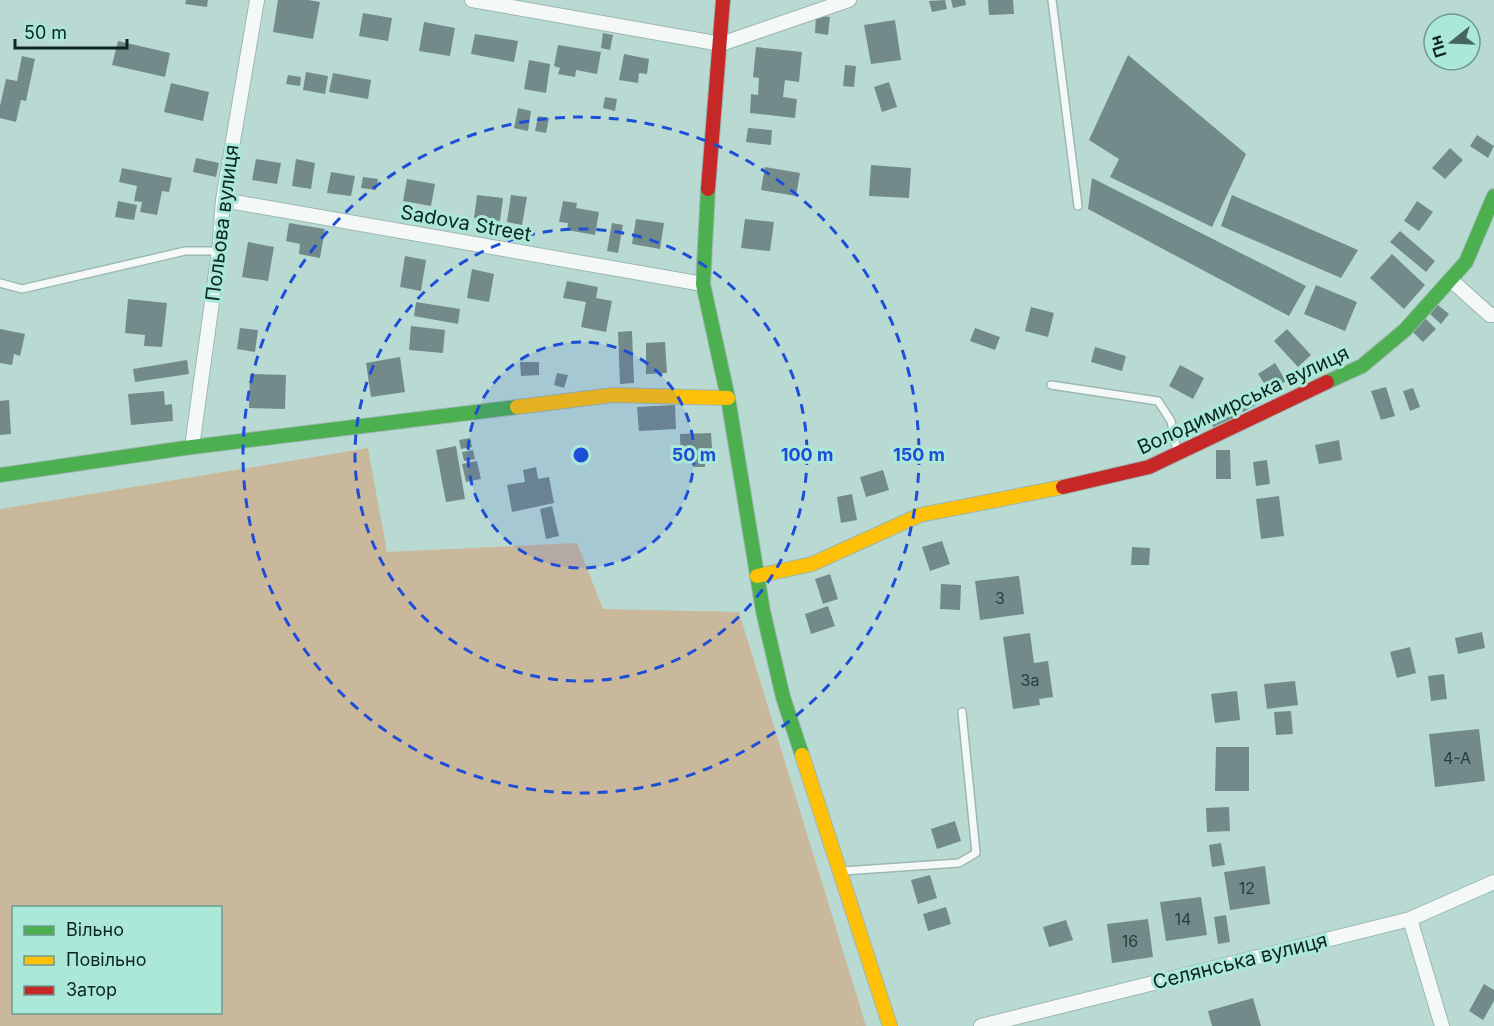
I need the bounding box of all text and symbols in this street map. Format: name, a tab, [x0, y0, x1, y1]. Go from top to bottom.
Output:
scale bar	[15, 12, 128, 50]
north arrow	[1422, 12, 1482, 72]
text: 50 m	[24, 22, 67, 43]
text: Пн	[1425, 33, 1451, 60]
street label: Польова вулиця	[200, 143, 244, 303]
street label: Sadova Street	[399, 200, 534, 246]
street label: Володимирська вулиця	[1133, 340, 1353, 460]
text: 50 m	[672, 444, 716, 465]
text: 100 m	[781, 444, 833, 465]
text: 150 m	[893, 444, 945, 465]
centre of rings	[571, 445, 591, 465]
house number: 3	[995, 588, 1005, 608]
house number: 3а	[1021, 670, 1039, 690]
house number: 4-А	[1443, 748, 1471, 768]
house number: 12	[1239, 878, 1255, 898]
legend	[12, 906, 222, 1014]
house number: 14	[1175, 909, 1191, 929]
text: Вільно	[66, 919, 124, 940]
street label: Селянська вулиця	[1150, 928, 1330, 994]
house number: 16	[1122, 931, 1138, 951]
text: Повільно	[66, 949, 147, 970]
text: Затор	[66, 979, 117, 1000]

